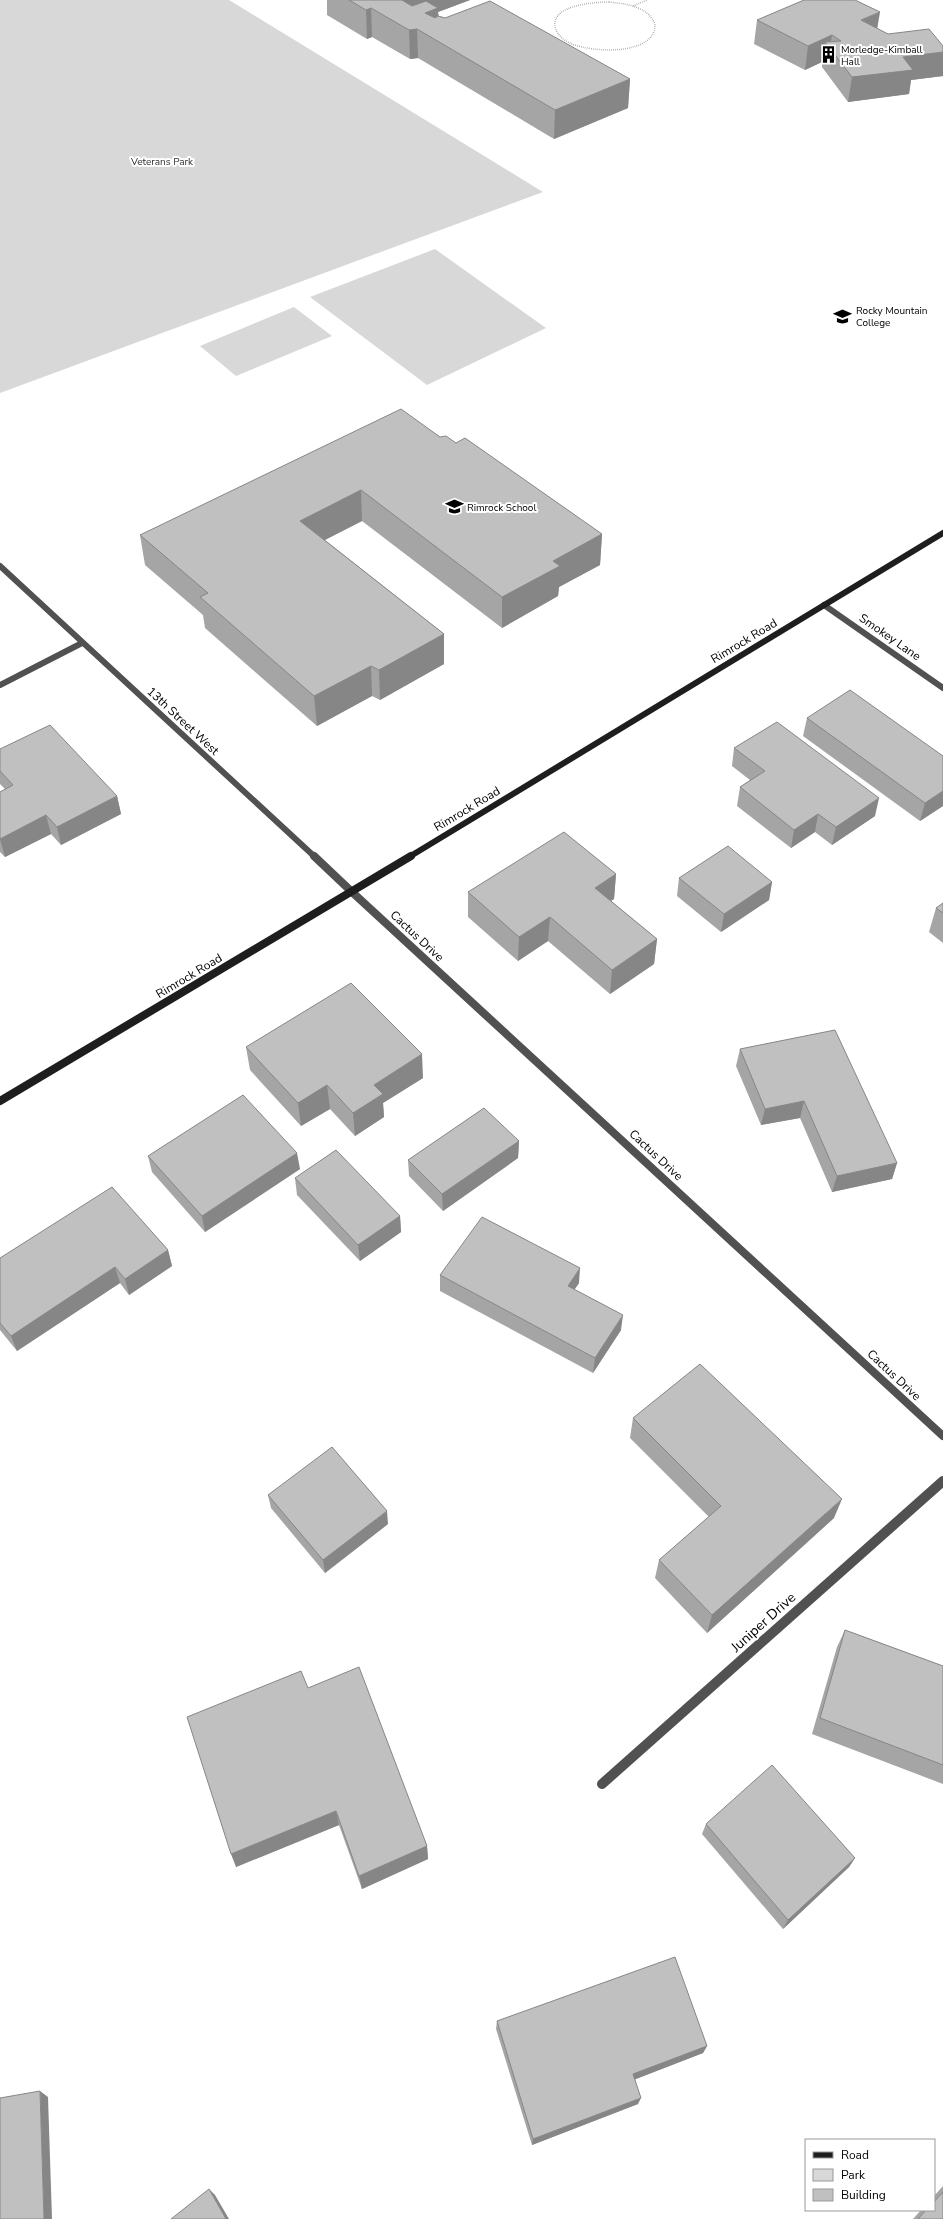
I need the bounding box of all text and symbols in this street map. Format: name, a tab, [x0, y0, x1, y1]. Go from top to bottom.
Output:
place label: Morledge-Kimball Hall	[841, 43, 923, 69]
building icon: Morledge-Kimball Hall	[818, 45, 838, 65]
park label: Veterans Park	[130, 155, 194, 169]
place label: Rocky Mountain College	[856, 304, 928, 330]
school or university icon: Rocky Mountain College	[833, 306, 853, 326]
school or university icon: Rimrock School	[444, 497, 464, 517]
place label: Rimrock School	[467, 501, 536, 515]
street label: Smokey Lane	[856, 610, 924, 664]
street label: Rimrock Road	[708, 615, 780, 667]
street label: 13th Street West	[143, 683, 223, 759]
street label: Rimrock Road	[431, 783, 503, 835]
street label: Cactus Drive	[387, 907, 447, 965]
street label: Rimrock Road	[153, 950, 225, 1002]
street label: Cactus Drive	[626, 1126, 686, 1184]
street label: Cactus Drive	[864, 1346, 924, 1404]
street label: Juniper Drive	[726, 1588, 800, 1657]
legend	[805, 2139, 935, 2211]
text: Road	[841, 2147, 869, 2163]
text: Park	[841, 2167, 866, 2183]
text: Building	[841, 2187, 886, 2203]

